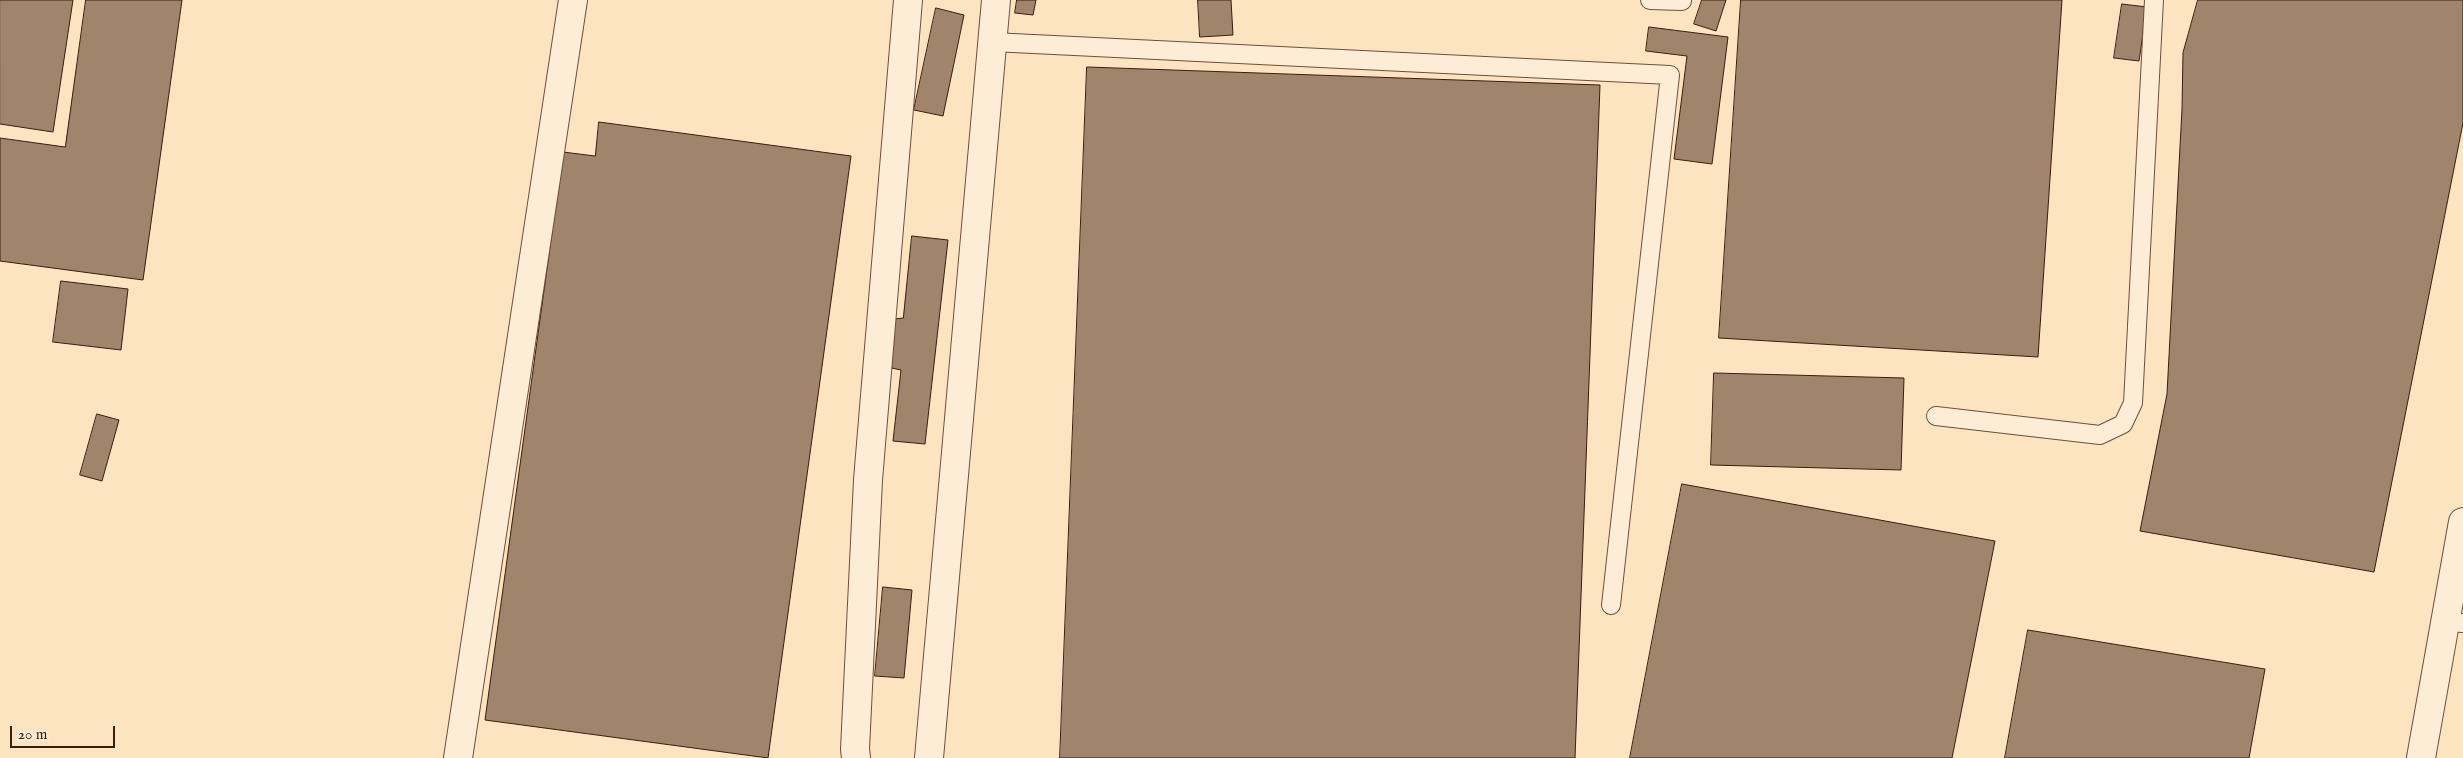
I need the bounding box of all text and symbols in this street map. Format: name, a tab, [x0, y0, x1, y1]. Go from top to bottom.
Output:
scale bar	[12, 716, 118, 748]
text: 20 m	[18, 725, 47, 744]

